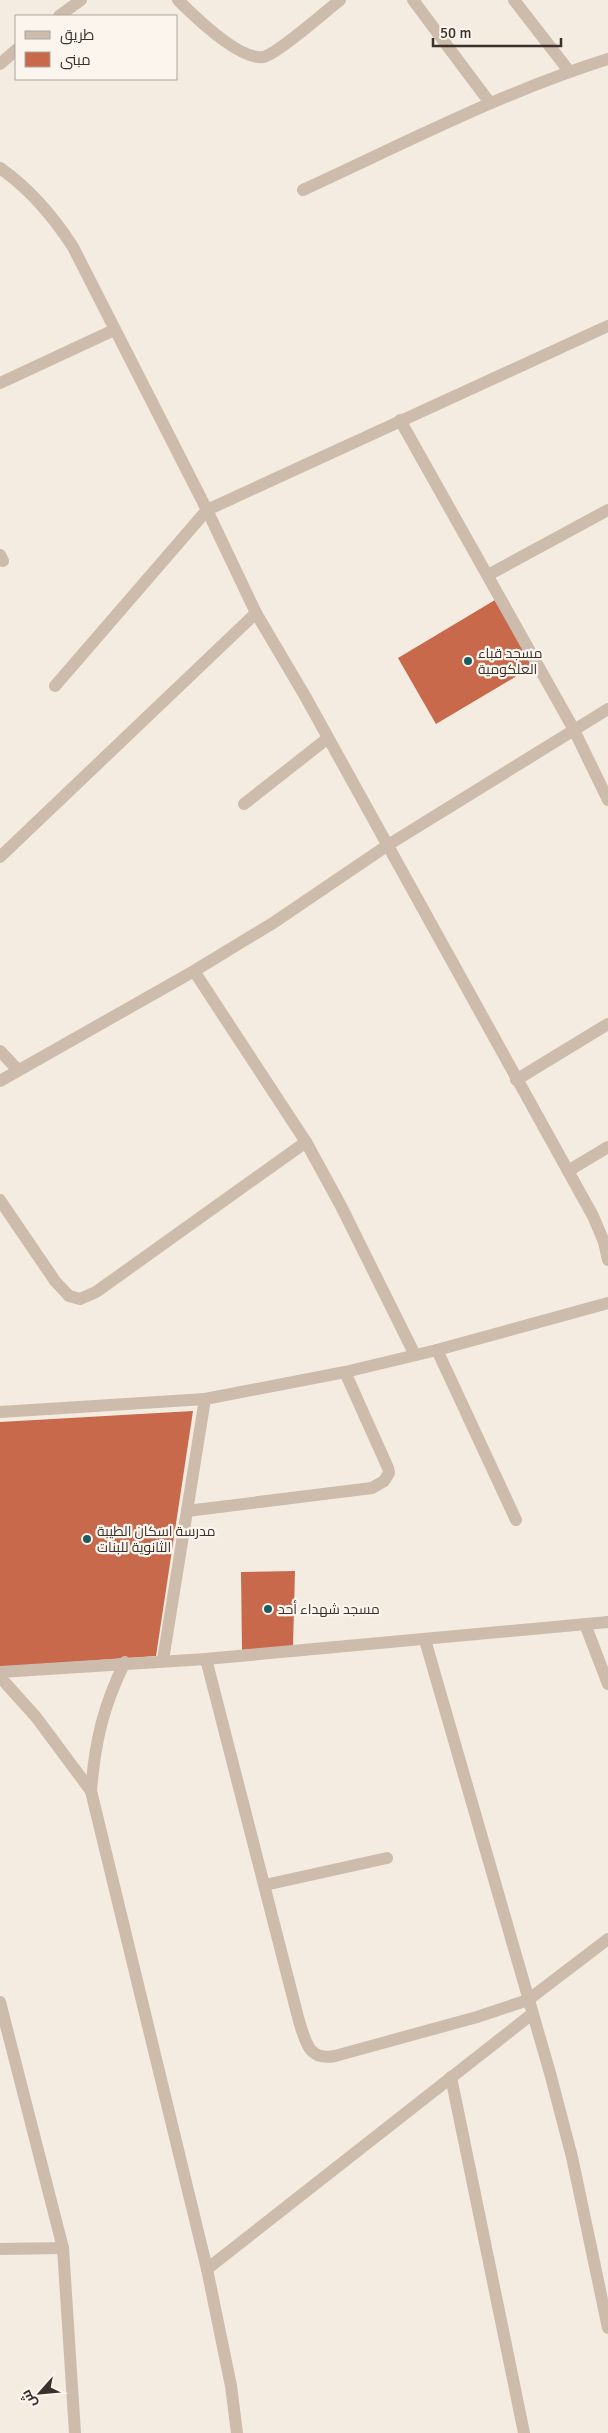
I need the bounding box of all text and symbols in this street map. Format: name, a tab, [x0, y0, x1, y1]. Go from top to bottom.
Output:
legend	[15, 15, 178, 80]
scale bar	[433, 15, 560, 47]
text: 50 m	[440, 24, 471, 42]
text: طريق	[60, 26, 94, 45]
text: مبنى	[60, 51, 91, 70]
place label: مسجد قباء العلكومية	[478, 645, 542, 678]
marker: مسجد قباء العلكومية	[462, 655, 474, 667]
place label: مدرسة اسكان الطيبة الثانوية للبنات	[97, 1523, 215, 1556]
marker: مدرسة اسكان الطيبة الثانوية للبنات	[81, 1533, 93, 1545]
place label: مسجد شهداء أحد	[278, 1600, 380, 1618]
marker: مسجد شهداء أحد	[262, 1603, 274, 1615]
north arrow	[15, 2368, 65, 2418]
text: ش	[17, 2387, 41, 2411]

